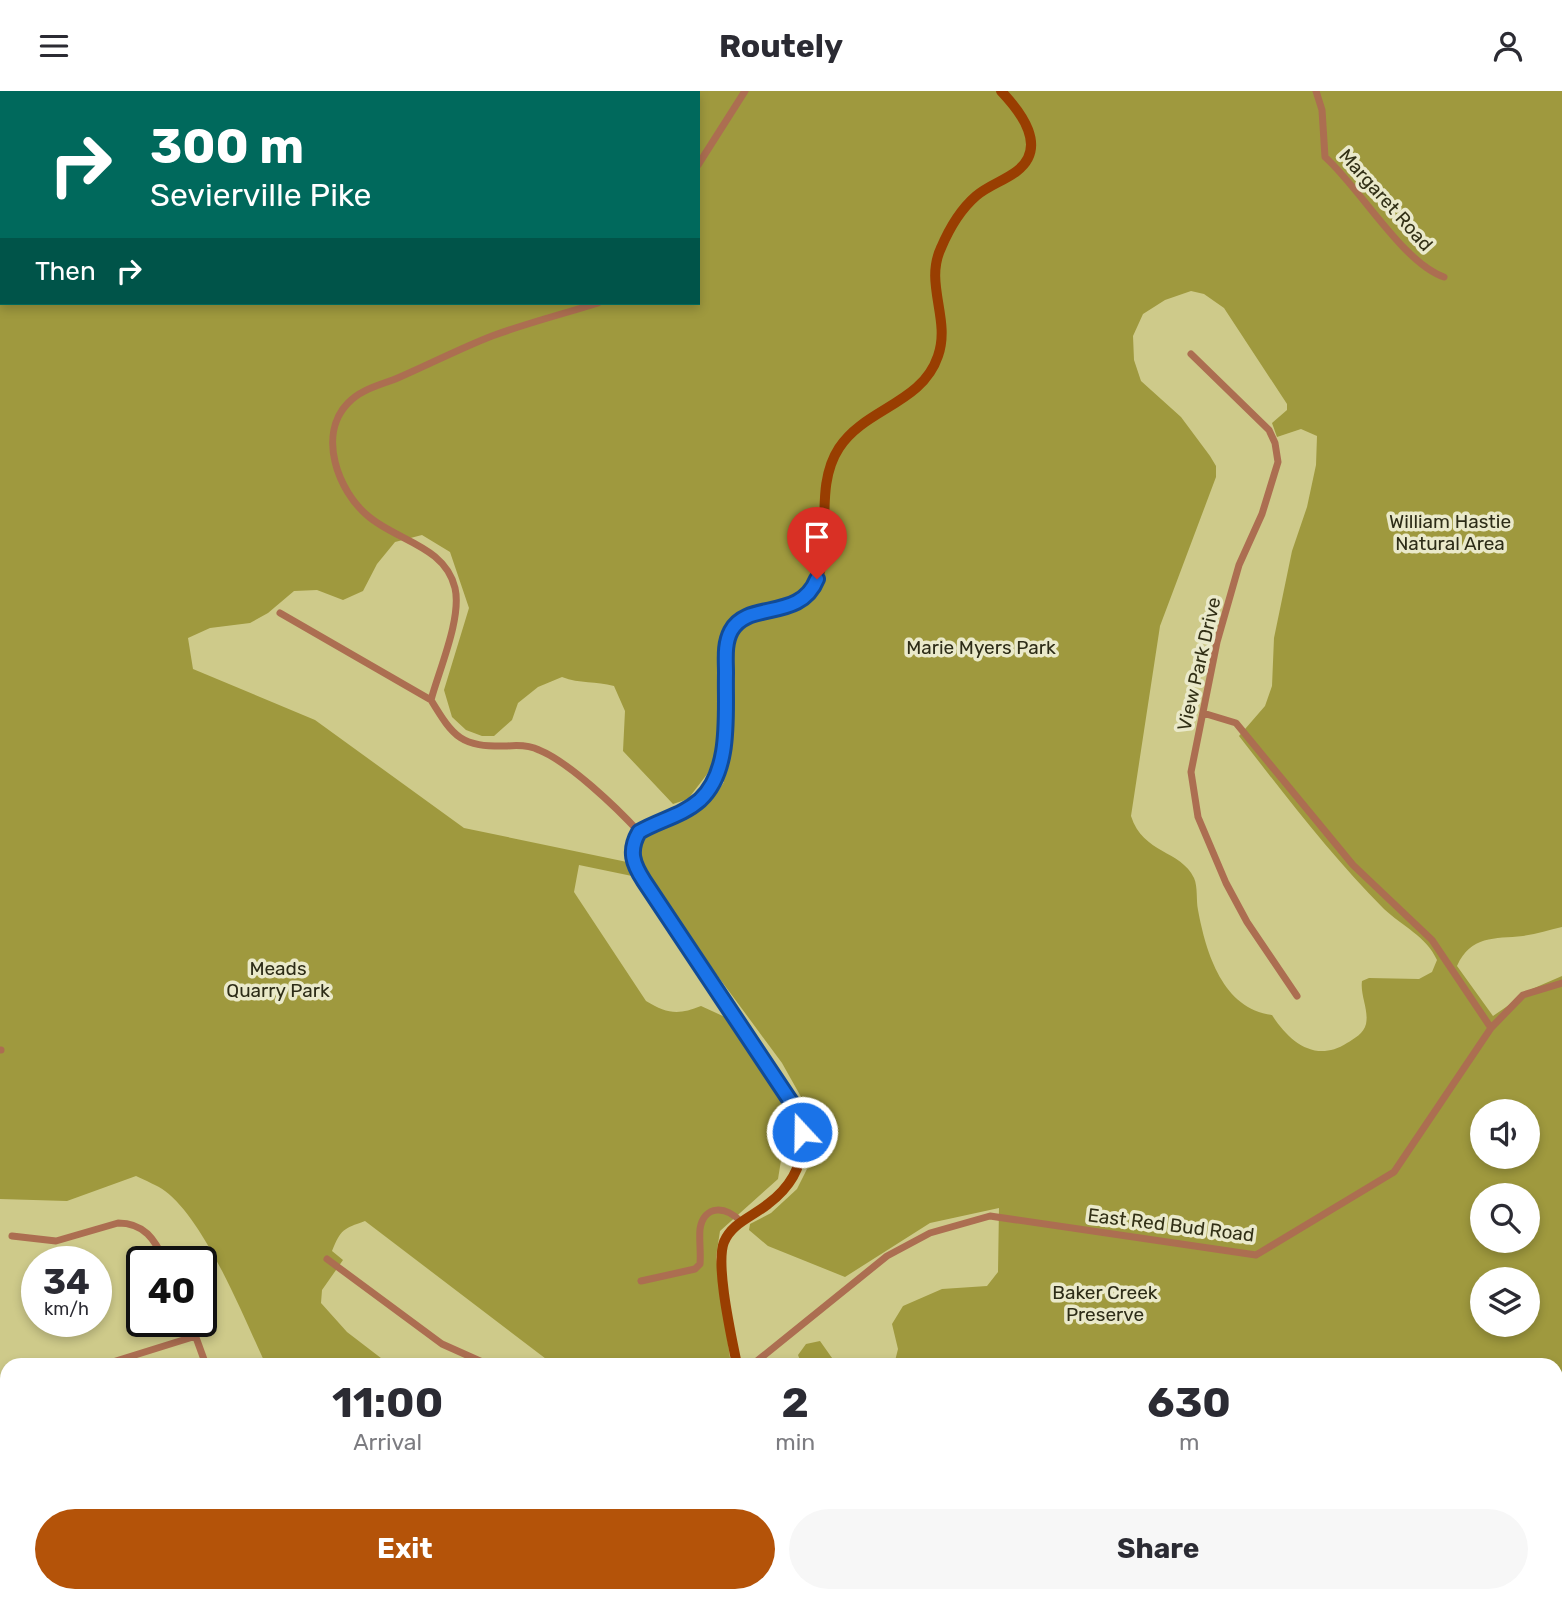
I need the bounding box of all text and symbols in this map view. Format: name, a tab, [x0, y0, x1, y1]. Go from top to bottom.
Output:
icon: menu	[35, 27, 73, 65]
text: Routely	[719, 27, 843, 65]
icon: person	[1489, 27, 1527, 65]
text: 300 m	[150, 117, 304, 175]
icon: right	[35, 119, 126, 210]
street label: Margaret Road	[1334, 144, 1438, 256]
text: Sevierville Pike	[150, 176, 372, 214]
icon: right	[110, 252, 148, 290]
text: Then	[35, 256, 96, 287]
pin	[787, 507, 847, 579]
park label: William Hastie Natural Area	[1389, 510, 1511, 555]
icon: arrive	[798, 518, 836, 556]
street label: View Park Drive	[1172, 595, 1226, 733]
park label: Marie Myers Park	[906, 636, 1056, 659]
park label: Meads Quarry Park	[226, 957, 330, 1002]
position arrow	[765, 1095, 839, 1169]
map controls	[1470, 1099, 1540, 1337]
button: sound	[1470, 1099, 1540, 1169]
button: search	[1470, 1183, 1540, 1253]
street label: East Red Bud Road	[1086, 1203, 1256, 1247]
speed limit sign: 40	[126, 1246, 217, 1337]
text: 34	[43, 1261, 90, 1303]
button: layers	[1470, 1267, 1540, 1337]
park label: Baker Creek Preserve	[1052, 1281, 1158, 1326]
text: km/h	[44, 1298, 89, 1320]
text: 11:00	[332, 1378, 443, 1428]
text: 2	[782, 1378, 809, 1428]
text: 630	[1147, 1378, 1231, 1428]
text: Arrival	[353, 1428, 422, 1456]
text: min	[775, 1428, 815, 1456]
text: m	[1179, 1428, 1199, 1456]
button: Exit	[35, 1509, 775, 1589]
button: Share	[789, 1509, 1528, 1589]

